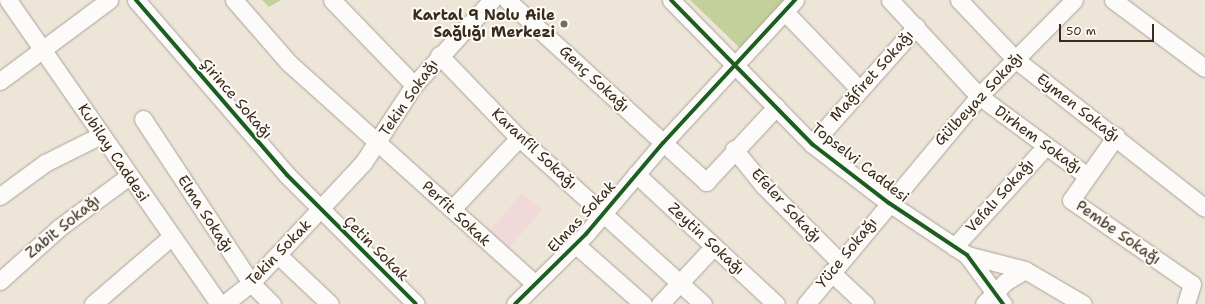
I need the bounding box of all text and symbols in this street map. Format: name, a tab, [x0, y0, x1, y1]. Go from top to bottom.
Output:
place label: Kartal 9 Nolu Aile Sağlığı Merkezi	[413, 6, 555, 41]
scale bar	[1061, 16, 1156, 42]
marker: Kartal 9 Nolu Aile Sağlığı Merkezi	[558, 18, 570, 30]
text: 50 m	[1066, 23, 1096, 39]
street label: Mağfiret Sokağı	[826, 27, 918, 125]
street label: Genç Sokağı	[555, 42, 633, 116]
street label: Gülbeyaz Sokağı	[931, 48, 1027, 150]
street label: Şirince Sokağı	[196, 55, 276, 143]
street label: Tekin Sokağı	[376, 56, 442, 140]
street label: Eymen Sokağı	[1033, 70, 1123, 146]
street label: Kubilay Caddesi	[74, 101, 152, 205]
street label: Dirhem Sokağı	[991, 102, 1085, 178]
street label: Karanfil Sokağı	[488, 105, 580, 193]
street label: Topselvi Caddesi	[808, 119, 912, 207]
street label: Vefalı Sokağı	[962, 156, 1038, 236]
street label: Efeler Sokağı	[747, 165, 825, 247]
street label: Elma Sokağı	[173, 172, 237, 256]
street label: Perfit Sokak	[418, 177, 494, 251]
street label: Elmas Sokak	[544, 177, 620, 257]
street label: Zabit Sokağı	[22, 192, 104, 262]
street label: Pembe Sokağı	[1072, 197, 1164, 269]
street label: Zeytin Sokağı	[664, 199, 748, 279]
street label: Çetin Sokak	[340, 213, 412, 285]
street label: Yüce Sokağı	[813, 214, 881, 292]
street label: Tekin Sokak	[243, 216, 315, 290]

